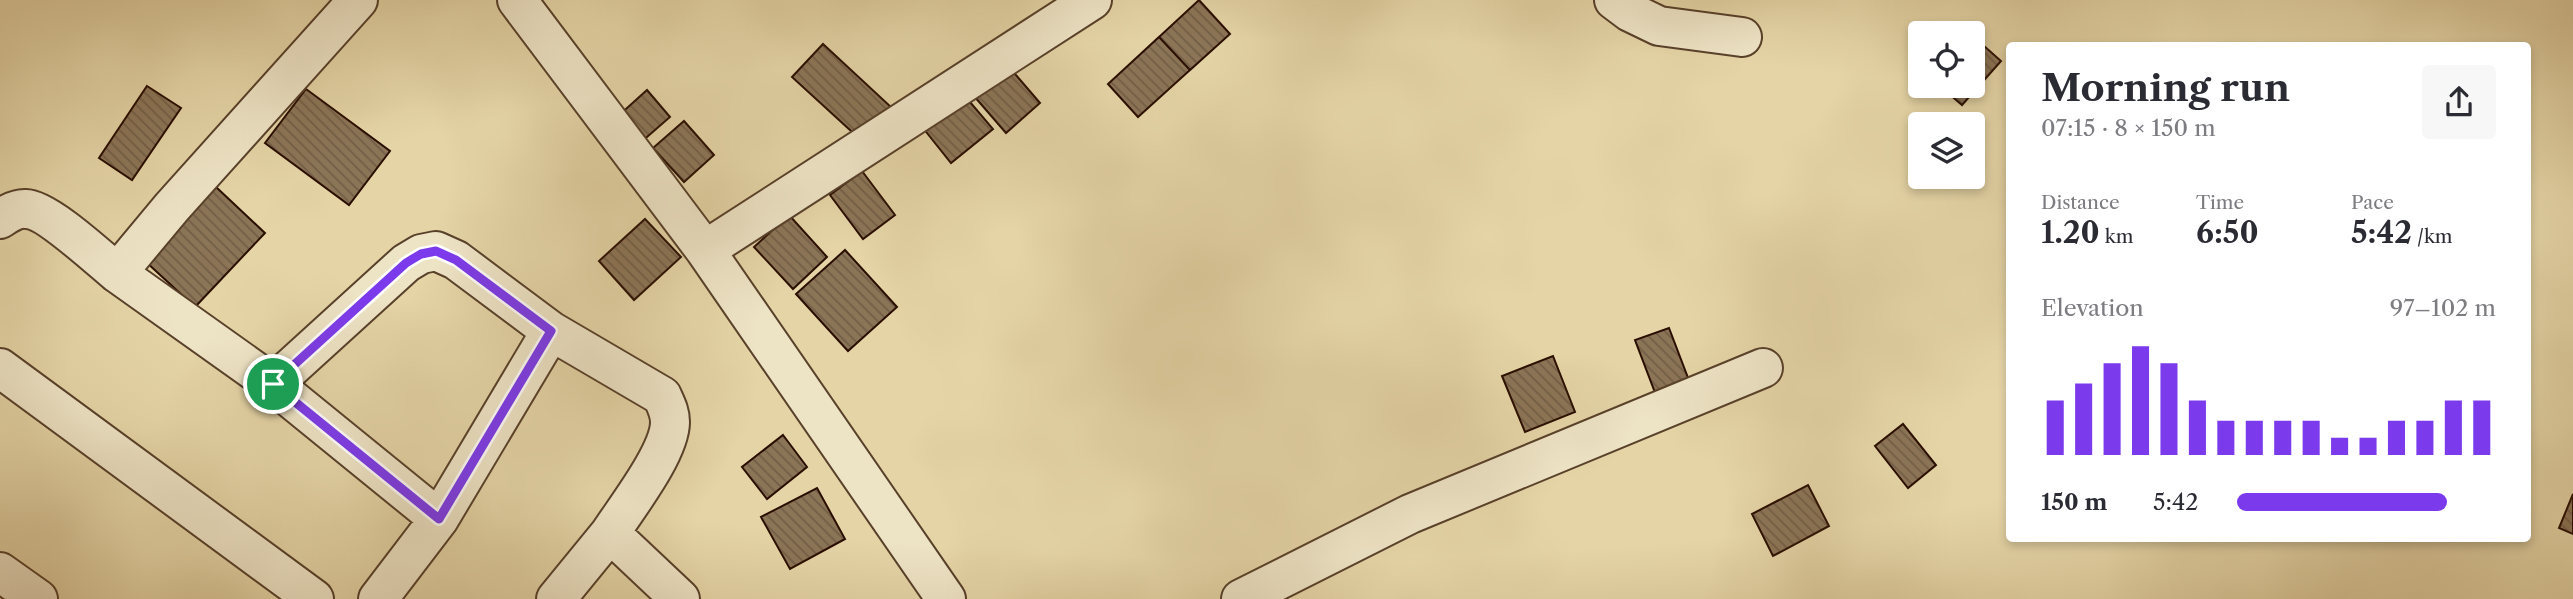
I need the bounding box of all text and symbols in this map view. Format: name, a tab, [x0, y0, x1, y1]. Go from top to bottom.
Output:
map controls	[1908, 21, 1985, 189]
button: locate	[1908, 21, 1985, 98]
text: Morning run	[2041, 64, 2290, 111]
button: share	[2422, 65, 2496, 139]
button: layers	[1908, 112, 1985, 189]
text: 07:15 · 8 × 150 m	[2041, 114, 2216, 142]
text: Distance	[2041, 191, 2120, 214]
text: Time	[2196, 191, 2244, 214]
text: Pace	[2351, 191, 2394, 214]
text: 1.20	[2041, 214, 2100, 251]
text: 6:50	[2196, 214, 2259, 251]
text: 5:42	[2351, 214, 2412, 251]
text: km	[2100, 225, 2133, 248]
text: /km	[2412, 225, 2453, 248]
text: Elevation	[2041, 294, 2144, 322]
text: 97–102 m	[2390, 294, 2496, 322]
pin	[243, 354, 303, 414]
icon: arrive	[254, 365, 292, 403]
text: 150 m	[2041, 488, 2107, 516]
text: 5:42	[2153, 488, 2198, 516]

